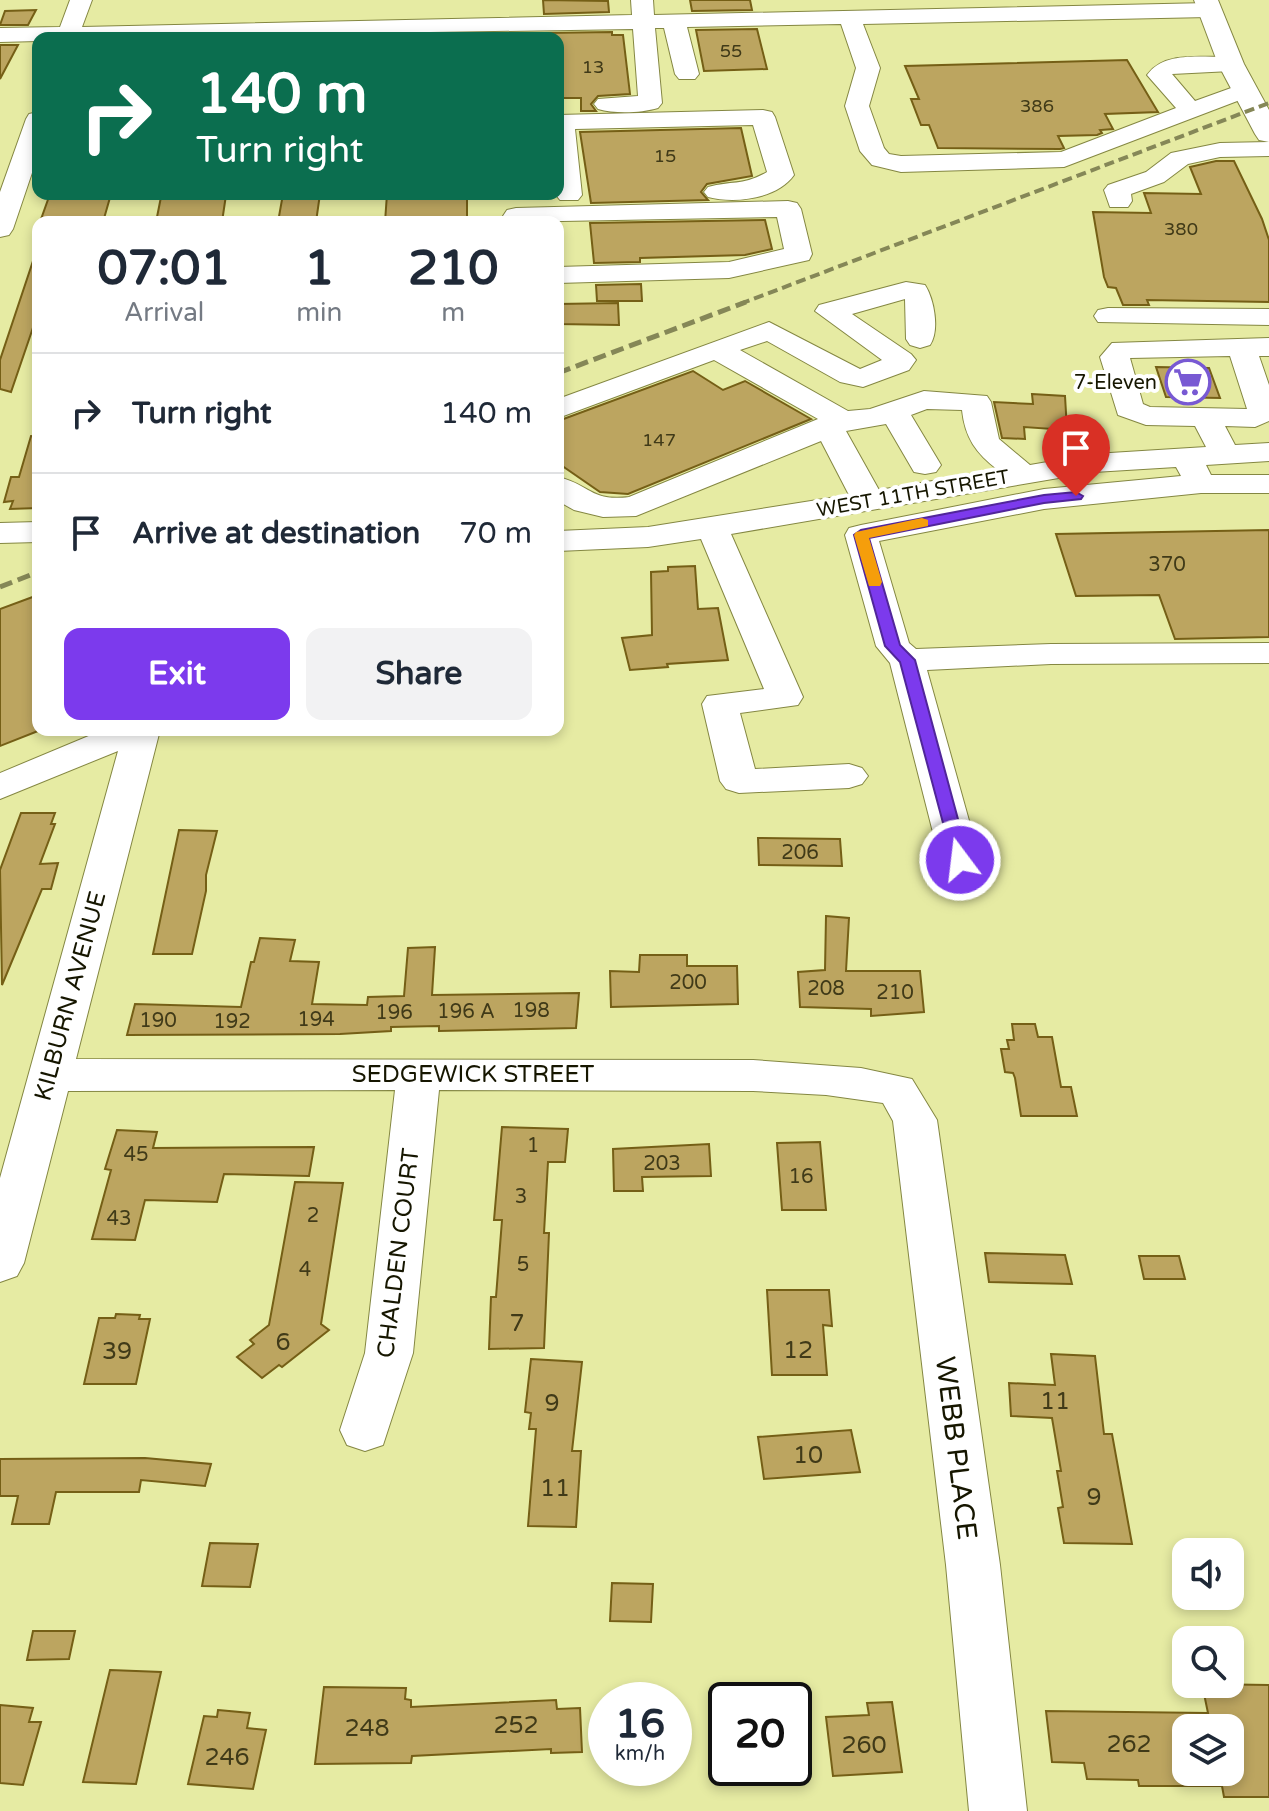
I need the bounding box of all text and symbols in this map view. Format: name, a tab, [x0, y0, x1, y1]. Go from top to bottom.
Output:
house number: 55	[720, 40, 742, 62]
house number: 13	[582, 56, 604, 78]
text: 140 m	[196, 61, 367, 128]
icon: right	[64, 64, 168, 168]
house number: 386	[1020, 95, 1054, 117]
text: Turn right	[196, 129, 363, 172]
house number: 15	[654, 145, 676, 167]
house number: 380	[1164, 218, 1198, 240]
text: 07:01	[98, 240, 231, 298]
text: 1	[304, 240, 334, 298]
text: 210	[408, 240, 498, 298]
text: Arrival	[124, 297, 204, 328]
text: min	[296, 297, 342, 328]
text: m	[441, 297, 465, 328]
supermarket icon: 7-Eleven	[1164, 358, 1212, 406]
place label: 7-Eleven	[1074, 371, 1157, 395]
icon: right	[64, 391, 108, 435]
text: Turn right	[132, 395, 272, 432]
text: 140 m	[440, 395, 532, 432]
pin	[1042, 414, 1110, 496]
icon: arrive	[1054, 426, 1098, 470]
house number: 147	[642, 429, 676, 451]
street label: WEST 11TH STREET	[815, 465, 1011, 523]
icon: arrive	[64, 511, 108, 555]
text: Arrive at destination	[132, 515, 420, 552]
text: 70 m	[459, 515, 532, 552]
house number: 370	[1148, 553, 1186, 577]
button: Exit	[64, 628, 290, 720]
button: Share	[306, 628, 532, 720]
position arrow	[918, 818, 1002, 902]
house number: 206	[781, 841, 819, 865]
street label: KILBURN AVENUE	[29, 888, 112, 1104]
house number: 200	[669, 971, 707, 995]
house number: 208	[807, 977, 845, 1001]
house number: 210	[876, 981, 914, 1005]
house number: 198	[512, 999, 550, 1023]
house number: 196 A	[437, 1000, 495, 1024]
house number: 196	[375, 1001, 413, 1025]
house number: 194	[297, 1008, 335, 1032]
house number: 190	[139, 1009, 177, 1033]
house number: 192	[213, 1010, 251, 1034]
street label: SEDGEWICK STREET	[352, 1060, 595, 1089]
house number: 1	[527, 1134, 539, 1158]
house number: 45	[123, 1143, 149, 1167]
street label: CHALDEN COURT	[371, 1146, 426, 1360]
house number: 203	[643, 1152, 681, 1176]
house number: 16	[788, 1165, 814, 1189]
house number: 3	[515, 1185, 527, 1209]
house number: 2	[307, 1204, 319, 1228]
house number: 43	[106, 1207, 132, 1231]
house number: 5	[517, 1253, 529, 1277]
house number: 4	[299, 1258, 311, 1282]
house number: 7	[509, 1309, 525, 1338]
house number: 6	[275, 1328, 291, 1357]
house number: 12	[783, 1336, 813, 1365]
house number: 39	[102, 1337, 132, 1366]
street label: WEBB PLACE	[928, 1355, 984, 1542]
house number: 11	[1040, 1387, 1070, 1416]
house number: 9	[544, 1389, 560, 1418]
house number: 10	[793, 1441, 823, 1470]
house number: 11	[540, 1474, 570, 1503]
house number: 9	[1086, 1483, 1102, 1512]
map controls	[1172, 1538, 1244, 1786]
button: sound	[1172, 1538, 1244, 1610]
button: search	[1172, 1626, 1244, 1698]
speed limit sign: 20	[708, 1682, 812, 1786]
text: 16	[615, 1700, 665, 1748]
house number: 252	[493, 1711, 539, 1740]
house number: 248	[344, 1714, 390, 1743]
button: layers	[1172, 1714, 1244, 1786]
house number: 262	[1106, 1730, 1152, 1759]
house number: 260	[841, 1731, 887, 1760]
text: km/h	[615, 1742, 665, 1766]
house number: 246	[204, 1743, 250, 1772]

